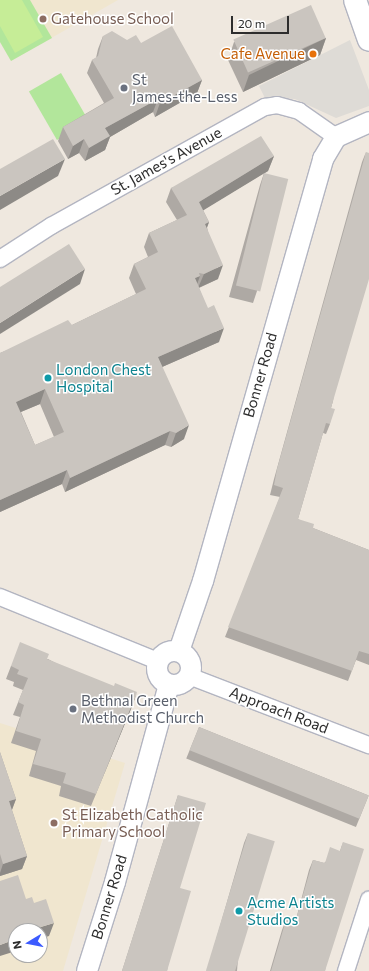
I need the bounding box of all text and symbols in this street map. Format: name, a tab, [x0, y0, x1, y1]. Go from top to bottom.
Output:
scale bar	[233, 8, 291, 34]
place label: Gatehouse School	[51, 10, 174, 28]
marker: Gatehouse School	[38, 14, 48, 24]
text: 20 m	[238, 16, 265, 30]
place label: Cafe Avenue	[221, 45, 305, 63]
marker: Cafe Avenue	[308, 49, 318, 59]
place label: St James-the-Less	[132, 70, 237, 105]
marker: St James-the-Less	[119, 83, 129, 93]
street label: St. James's Avenue	[107, 123, 225, 199]
street label: Bonner Road	[239, 330, 281, 420]
place label: London Chest Hospital	[56, 360, 151, 395]
marker: London Chest Hospital	[43, 373, 53, 383]
street label: Approach Road	[227, 683, 331, 737]
place label: Bethnal Green Methodist Church	[81, 691, 204, 726]
marker: Bethnal Green Methodist Church	[68, 704, 78, 714]
place label: St Elizabeth Catholic Primary School	[62, 805, 203, 840]
marker: St Elizabeth Catholic Primary School	[49, 818, 59, 828]
street label: Bonner Road	[88, 852, 130, 942]
place label: Acme Artists Studios	[247, 893, 334, 928]
marker: Acme Artists Studios	[234, 906, 244, 916]
north arrow	[8, 923, 48, 963]
text: N	[10, 940, 24, 950]

